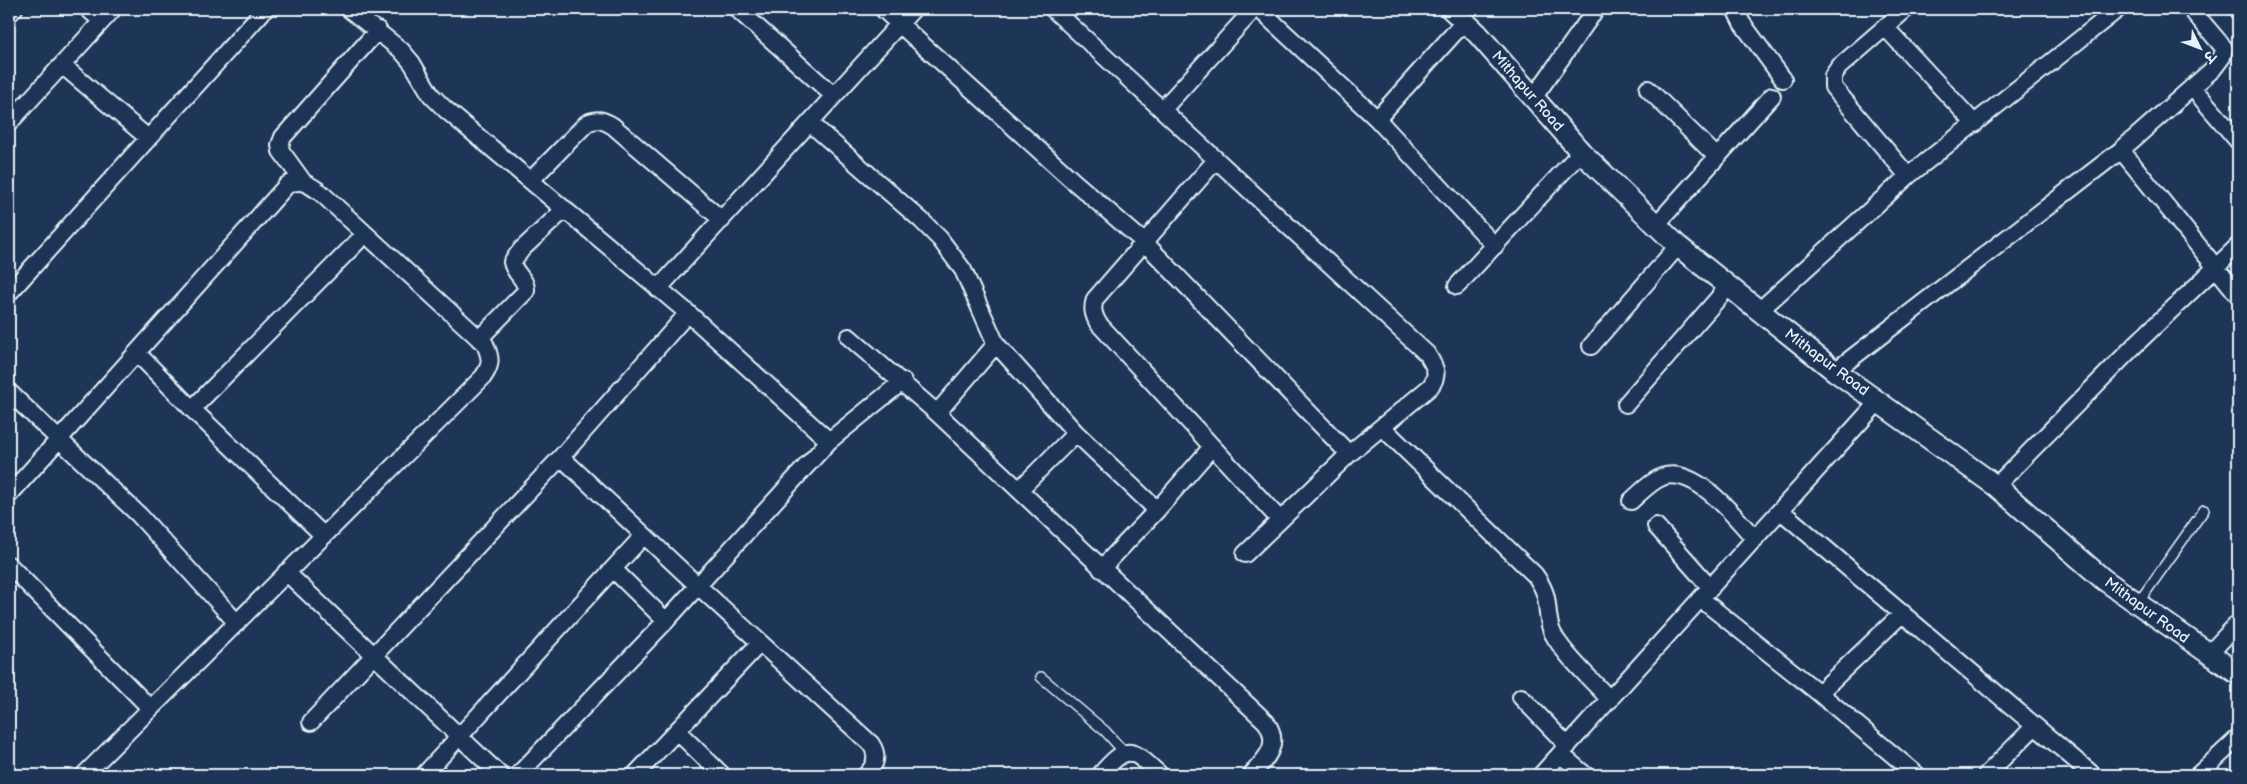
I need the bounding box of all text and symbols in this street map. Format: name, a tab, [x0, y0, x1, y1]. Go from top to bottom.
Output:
north arrow	[2174, 22, 2224, 72]
text: उ	[2199, 46, 2220, 67]
street label: Mithapur Road	[1487, 47, 1568, 135]
street label: Mithapur Road	[1781, 325, 1873, 400]
street label: Mithapur Road	[2100, 573, 2193, 648]

